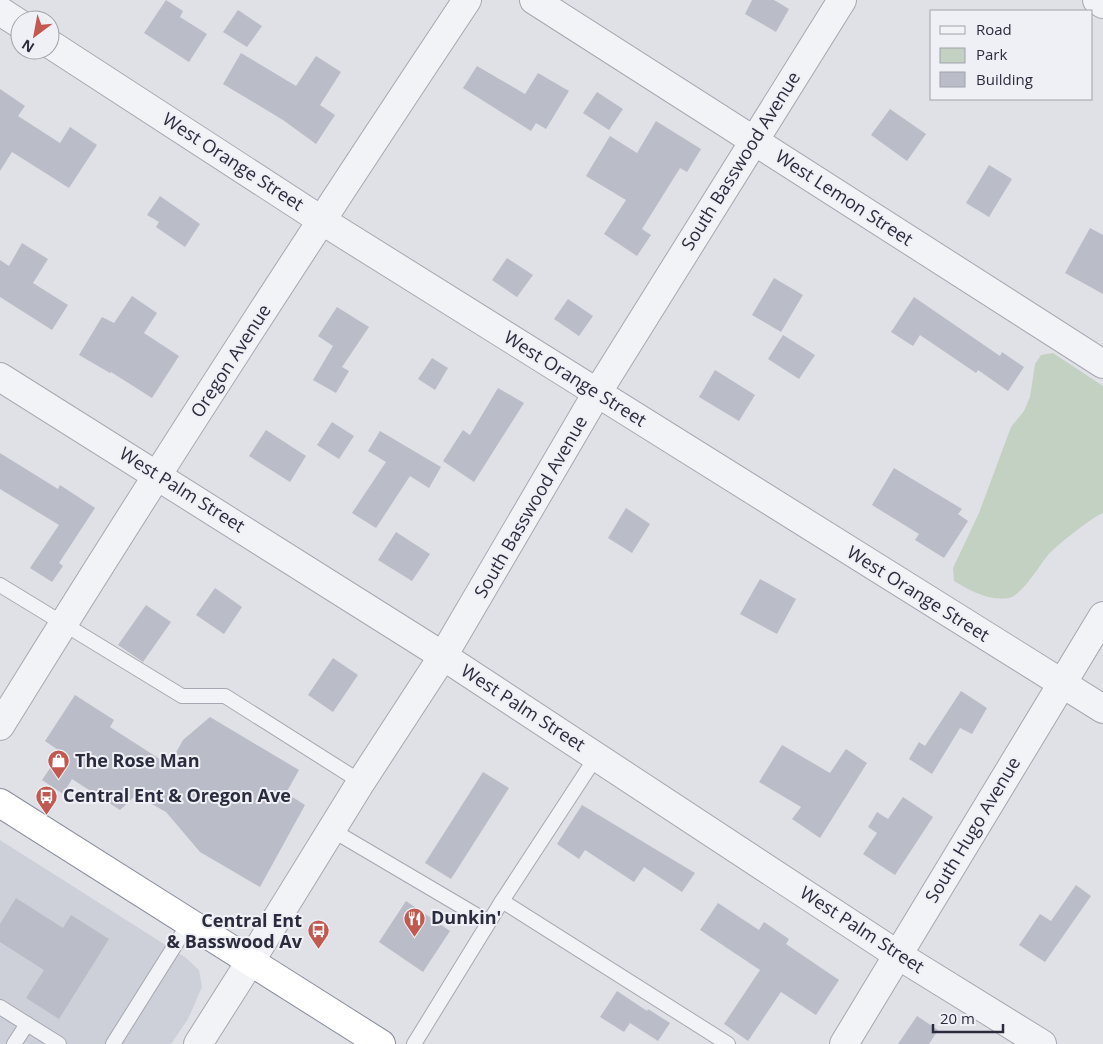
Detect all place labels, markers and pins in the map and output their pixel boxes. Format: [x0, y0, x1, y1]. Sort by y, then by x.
place label: The Rose Man [75, 748, 200, 772]
shop icon: The Rose Man [47, 749, 71, 780]
place label: Central Ent & Oregon Ave [63, 783, 291, 807]
bus stop icon: Central Ent & Oregon Ave [35, 784, 59, 815]
place label: Dunkin' [431, 905, 501, 929]
restaurant icon: Dunkin' [403, 906, 427, 937]
place label: Central Ent & Basswood Av [167, 908, 303, 953]
bus stop icon: Central Ent & Basswood Av [306, 919, 330, 950]

